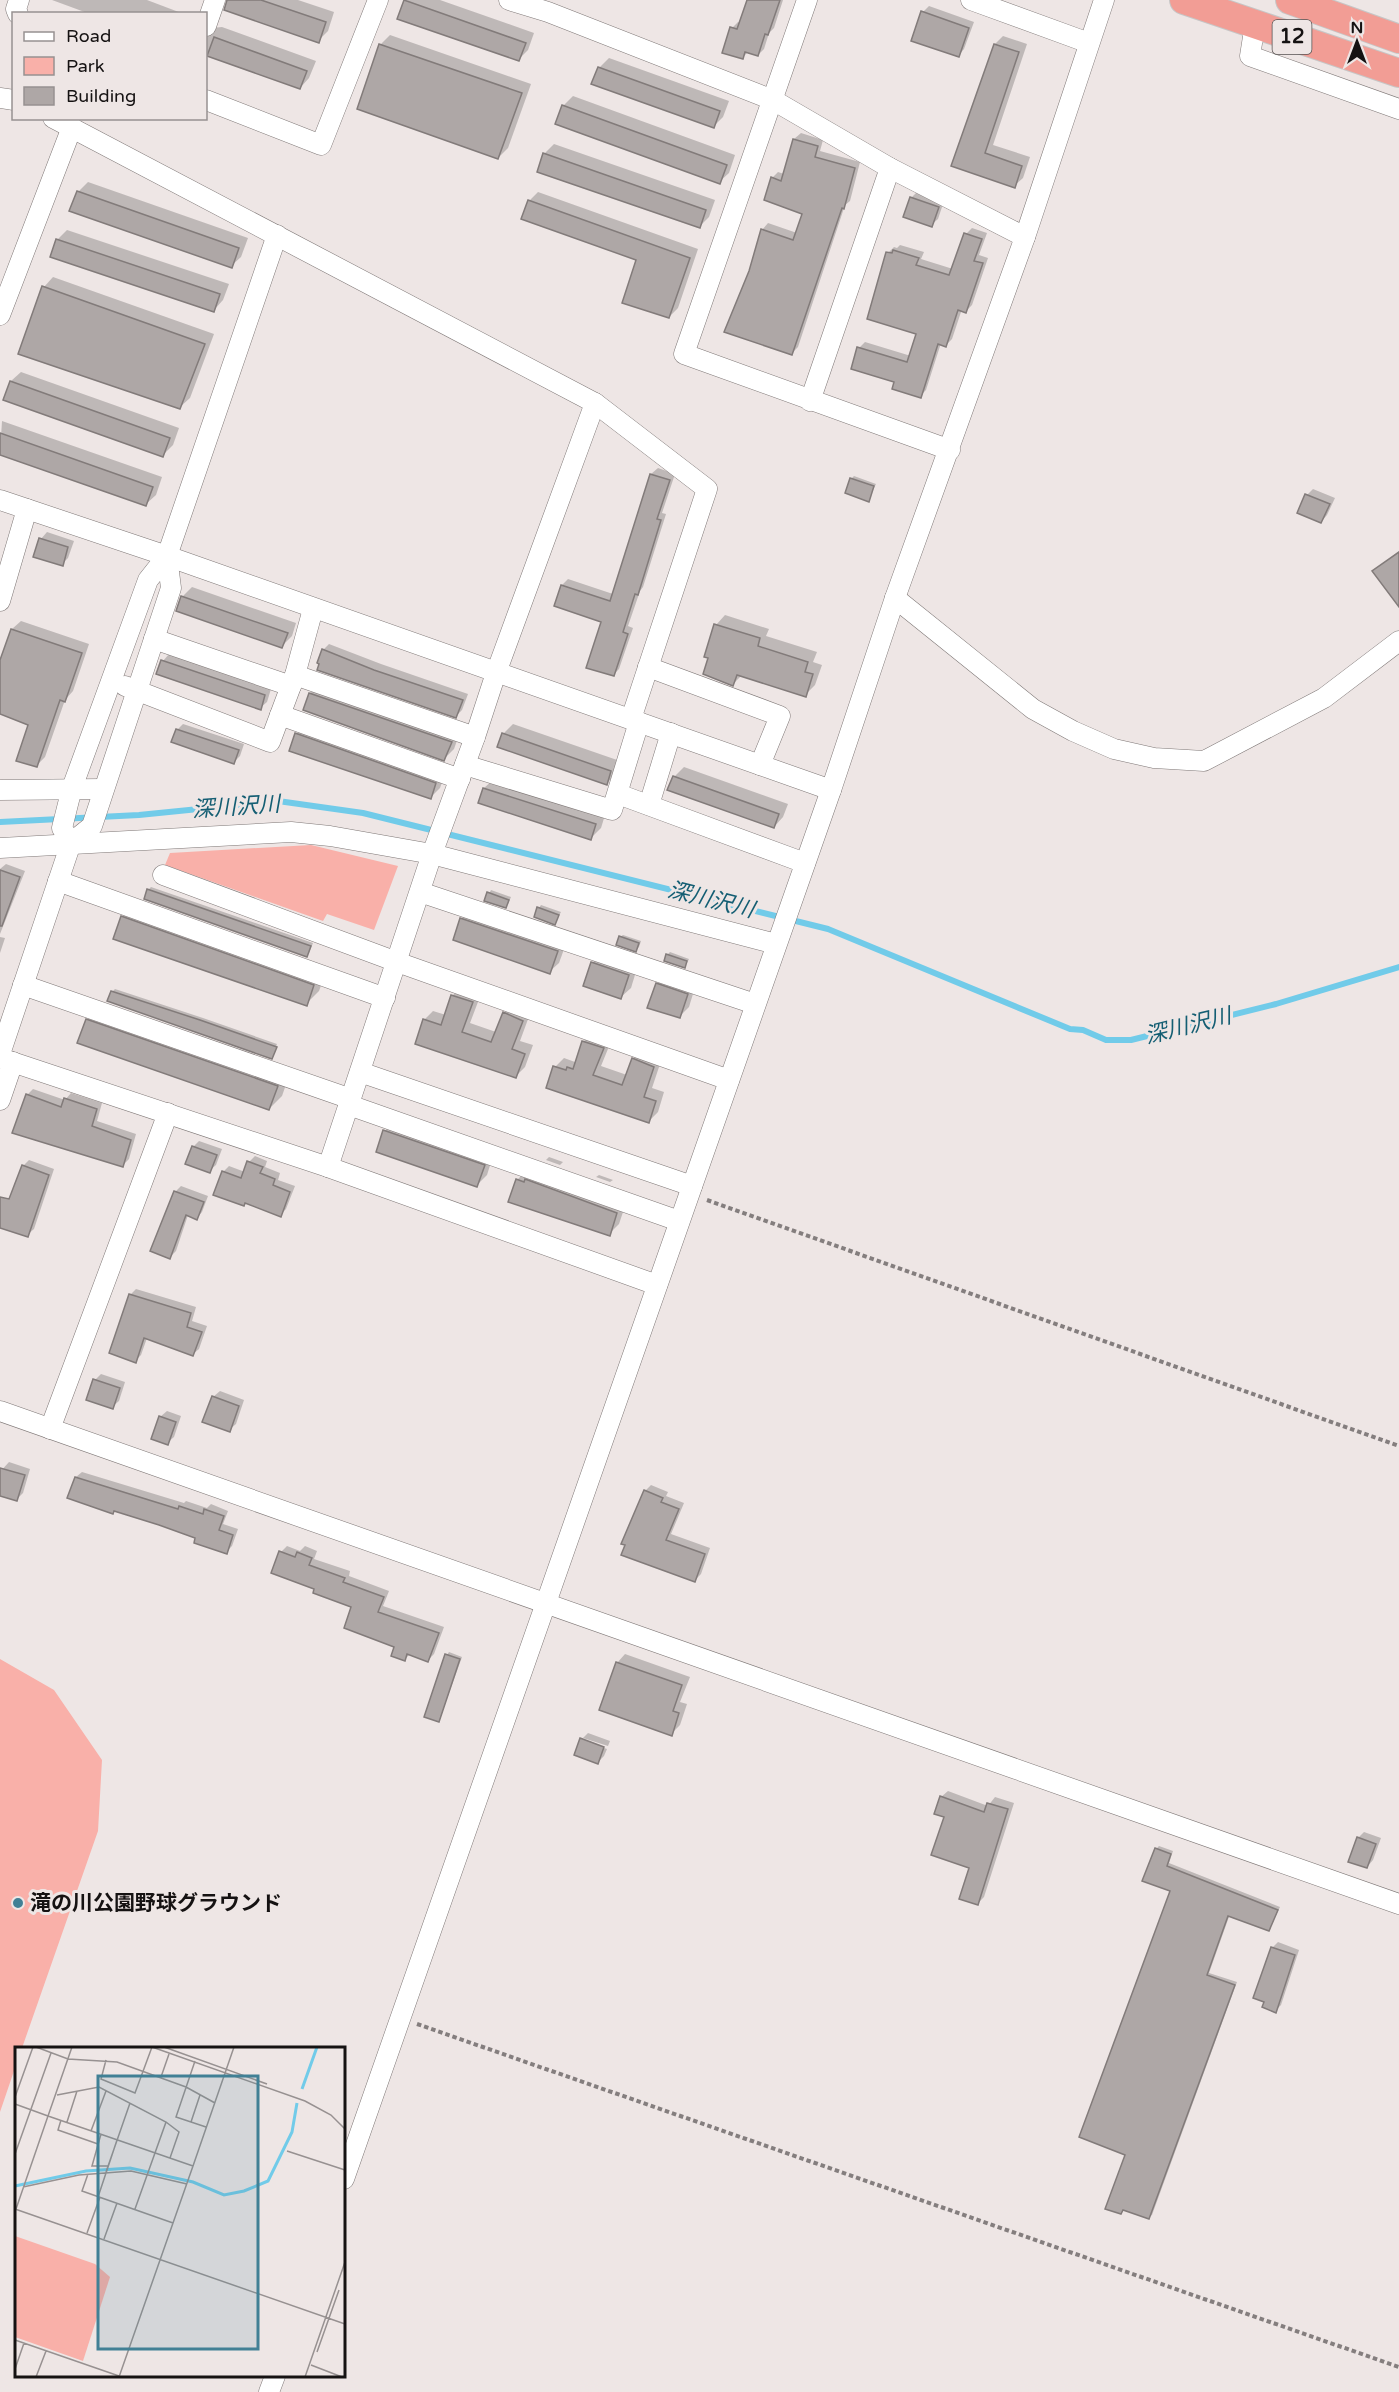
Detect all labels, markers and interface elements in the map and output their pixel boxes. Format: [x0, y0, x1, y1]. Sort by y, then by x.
legend [12, 12, 207, 120]
north arrow [1327, 12, 1387, 72]
text: N [1351, 18, 1363, 38]
road number: 12 [1272, 20, 1312, 54]
text: Road [66, 25, 111, 47]
text: Park [66, 55, 105, 77]
text: Building [66, 85, 136, 107]
water label: 深川沢川 [191, 791, 283, 823]
water label: 深川沢川 [665, 877, 759, 924]
water label: 深川沢川 [1142, 1002, 1236, 1049]
place label: 滝の川公園野球グラウンド [30, 1891, 282, 1916]
marker: 滝の川公園野球グラウンド [11, 1896, 25, 1910]
inset map [15, 2047, 345, 2377]

